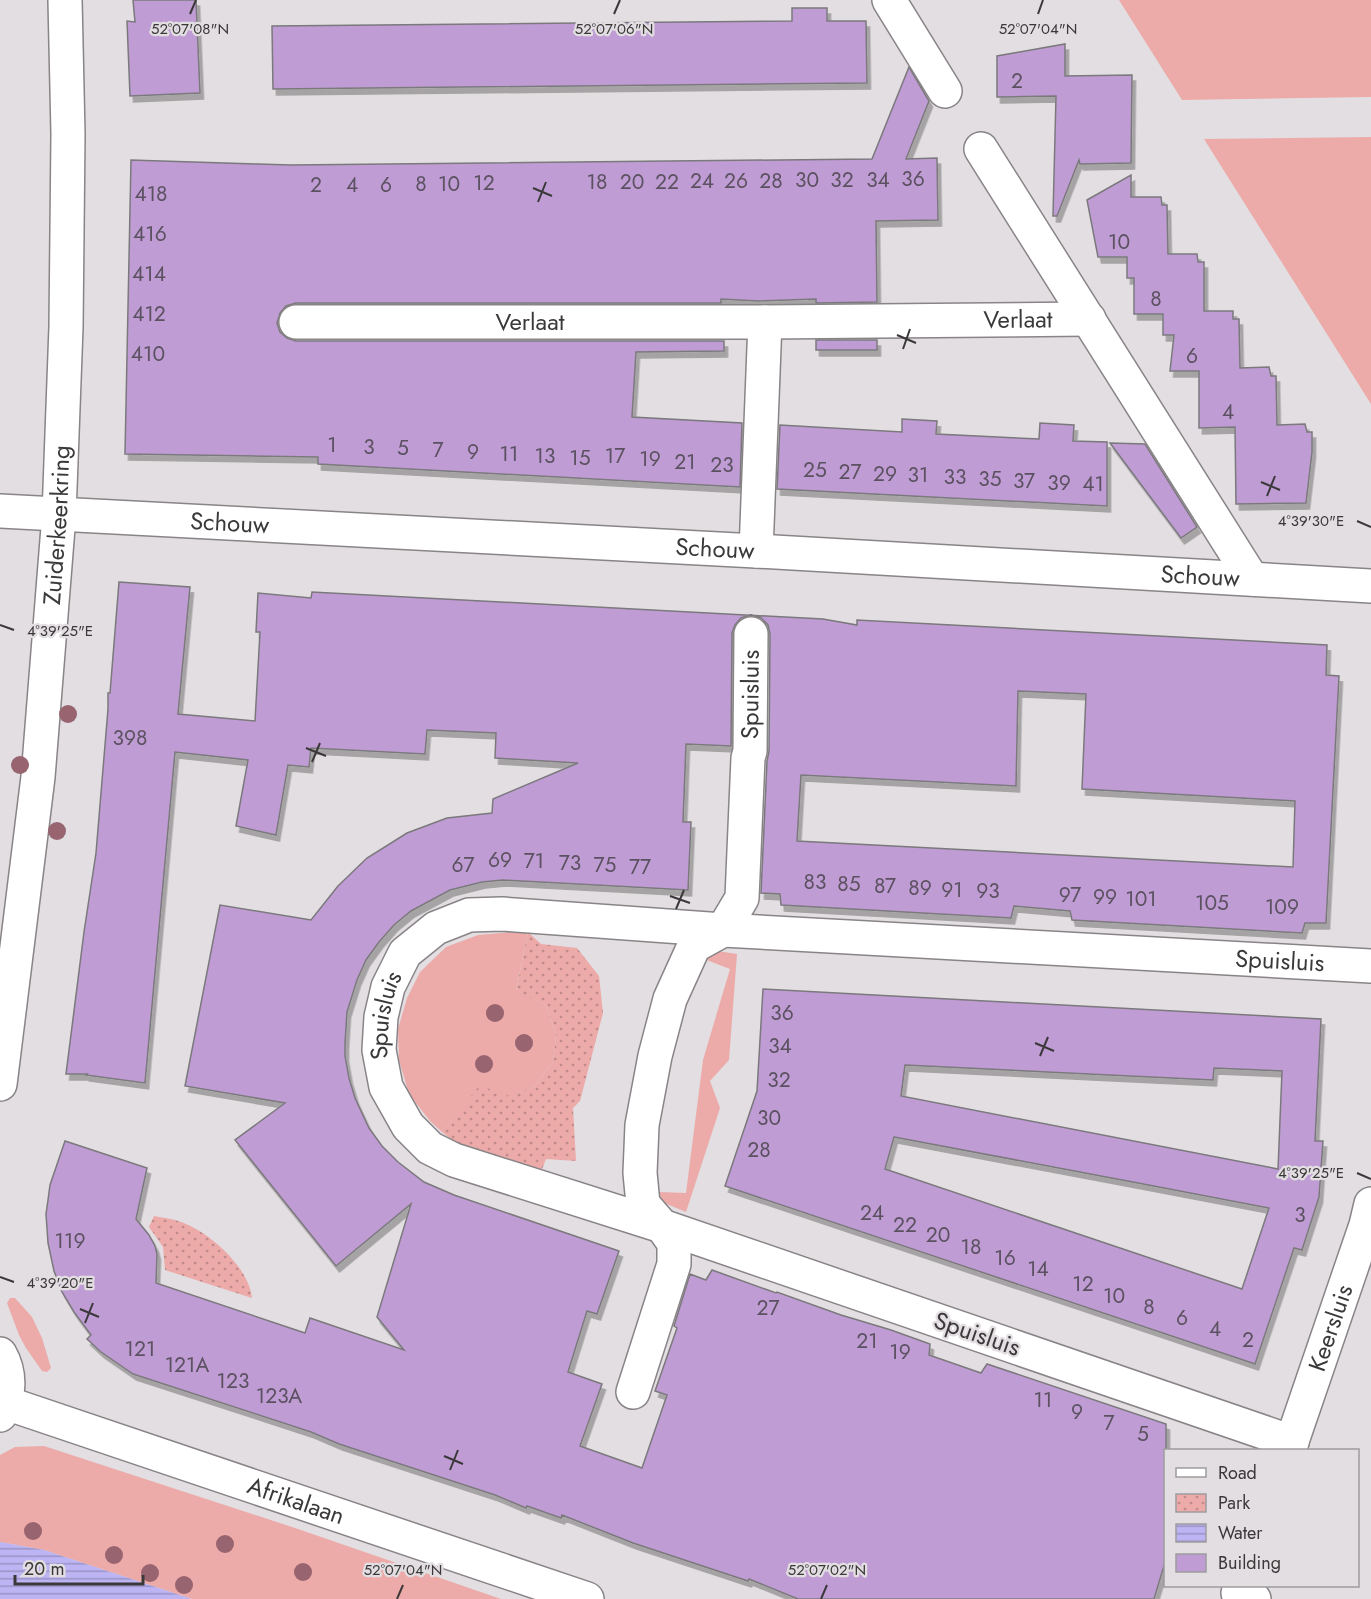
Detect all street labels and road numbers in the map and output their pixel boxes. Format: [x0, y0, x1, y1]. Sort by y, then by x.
street label: Verlaat [983, 301, 1053, 337]
street label: Verlaat [496, 304, 565, 339]
street label: Zuiderkeerkring [34, 445, 79, 606]
street label: Schouw [189, 503, 271, 542]
street label: Schouw [675, 529, 756, 568]
street label: Schouw [1160, 556, 1242, 596]
street label: Spuisluis [732, 650, 768, 739]
street label: Spuisluis [1234, 940, 1325, 980]
street label: Spuisluis [361, 964, 410, 1063]
street label: Keersluis [1299, 1280, 1361, 1376]
street label: Spuisluis [929, 1302, 1025, 1365]
street label: Afrikalaan [243, 1468, 349, 1533]

